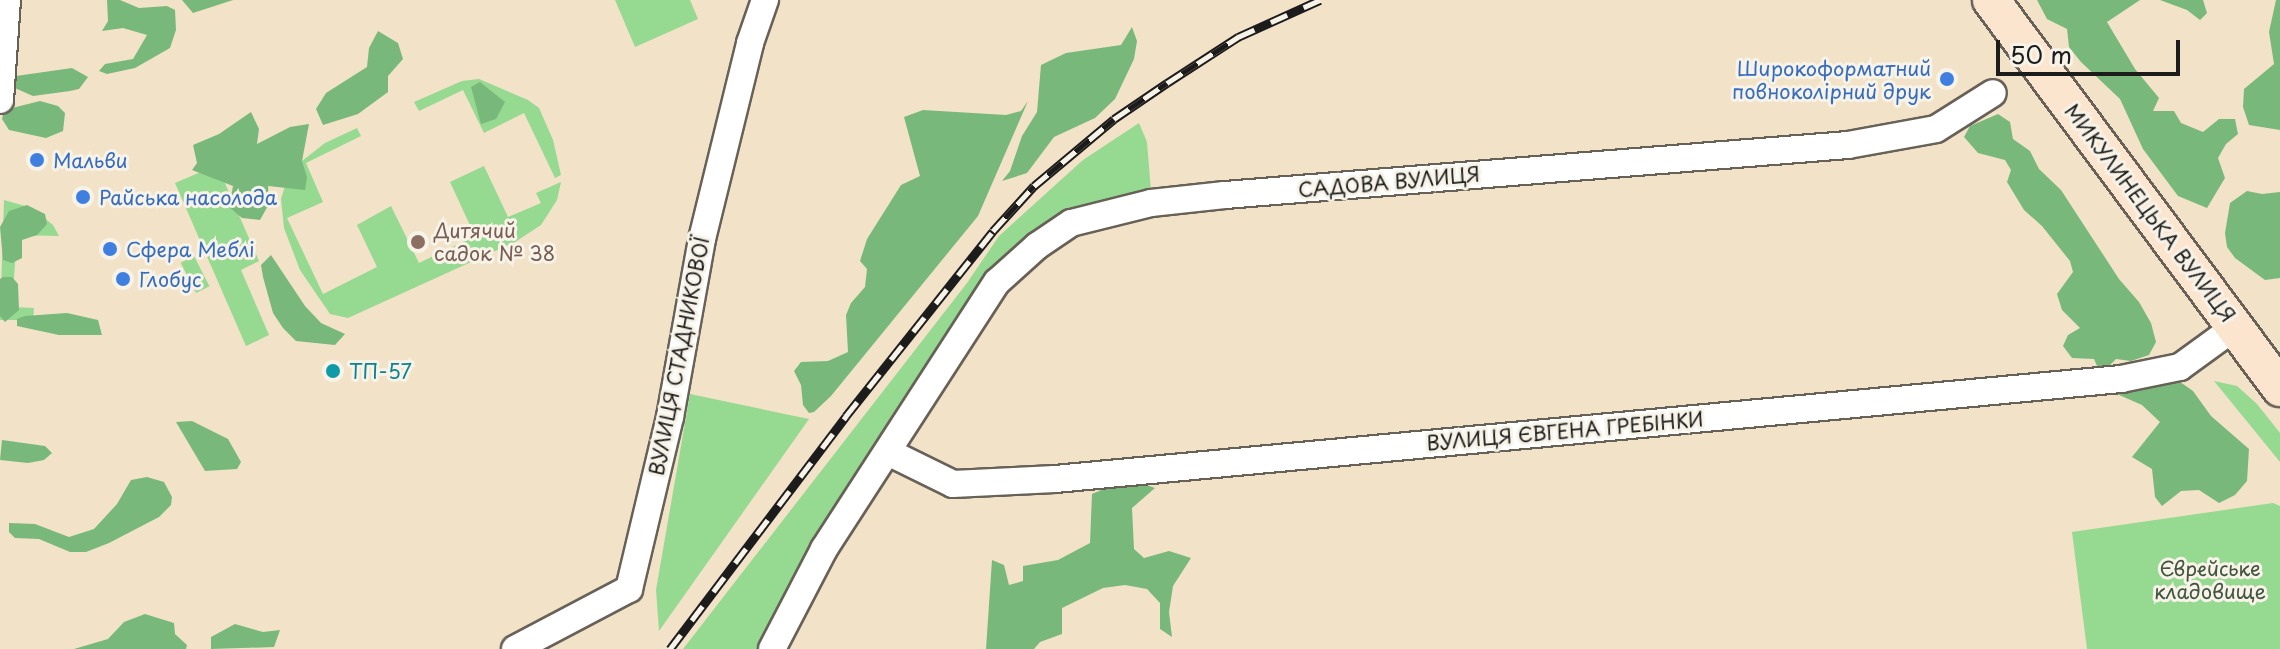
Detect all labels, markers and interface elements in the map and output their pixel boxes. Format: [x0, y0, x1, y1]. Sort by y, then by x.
scale bar [2000, 24, 2184, 74]
text: 50 m [2010, 36, 2072, 72]
place label: Широкоформатний повноколірний друк [1731, 56, 1931, 103]
marker: Широкоформатний повноколірний друк [1938, 70, 1956, 88]
street label: МИКУЛИНЕЦЬКА ВУЛИЦЯ [2060, 99, 2240, 327]
place label: Мальви [53, 148, 128, 172]
marker: Мальви [28, 151, 46, 169]
street label: САДОВА ВУЛИЦЯ [1297, 162, 1481, 202]
place label: Райська насолода [99, 185, 277, 209]
marker: Райська насолода [74, 188, 92, 206]
place label: Дитячий садок № 38 [434, 218, 555, 265]
marker: Дитячий садок № 38 [409, 233, 427, 251]
street label: ВУЛИЦЯ СТАДНИКОВОЇ [644, 234, 714, 478]
place label: Сфера Меблі [126, 237, 255, 261]
marker: Сфера Меблі [101, 240, 119, 258]
place label: Глобус [139, 267, 201, 291]
marker: Глобус [114, 270, 132, 288]
place label: ТП-57 [349, 359, 412, 383]
marker: ТП-57 [324, 362, 342, 380]
street label: ВУЛИЦЯ ЄВГЕНА ГРЕБІНКИ [1425, 407, 1705, 455]
park label: Єврейське кладовище [2154, 557, 2266, 604]

